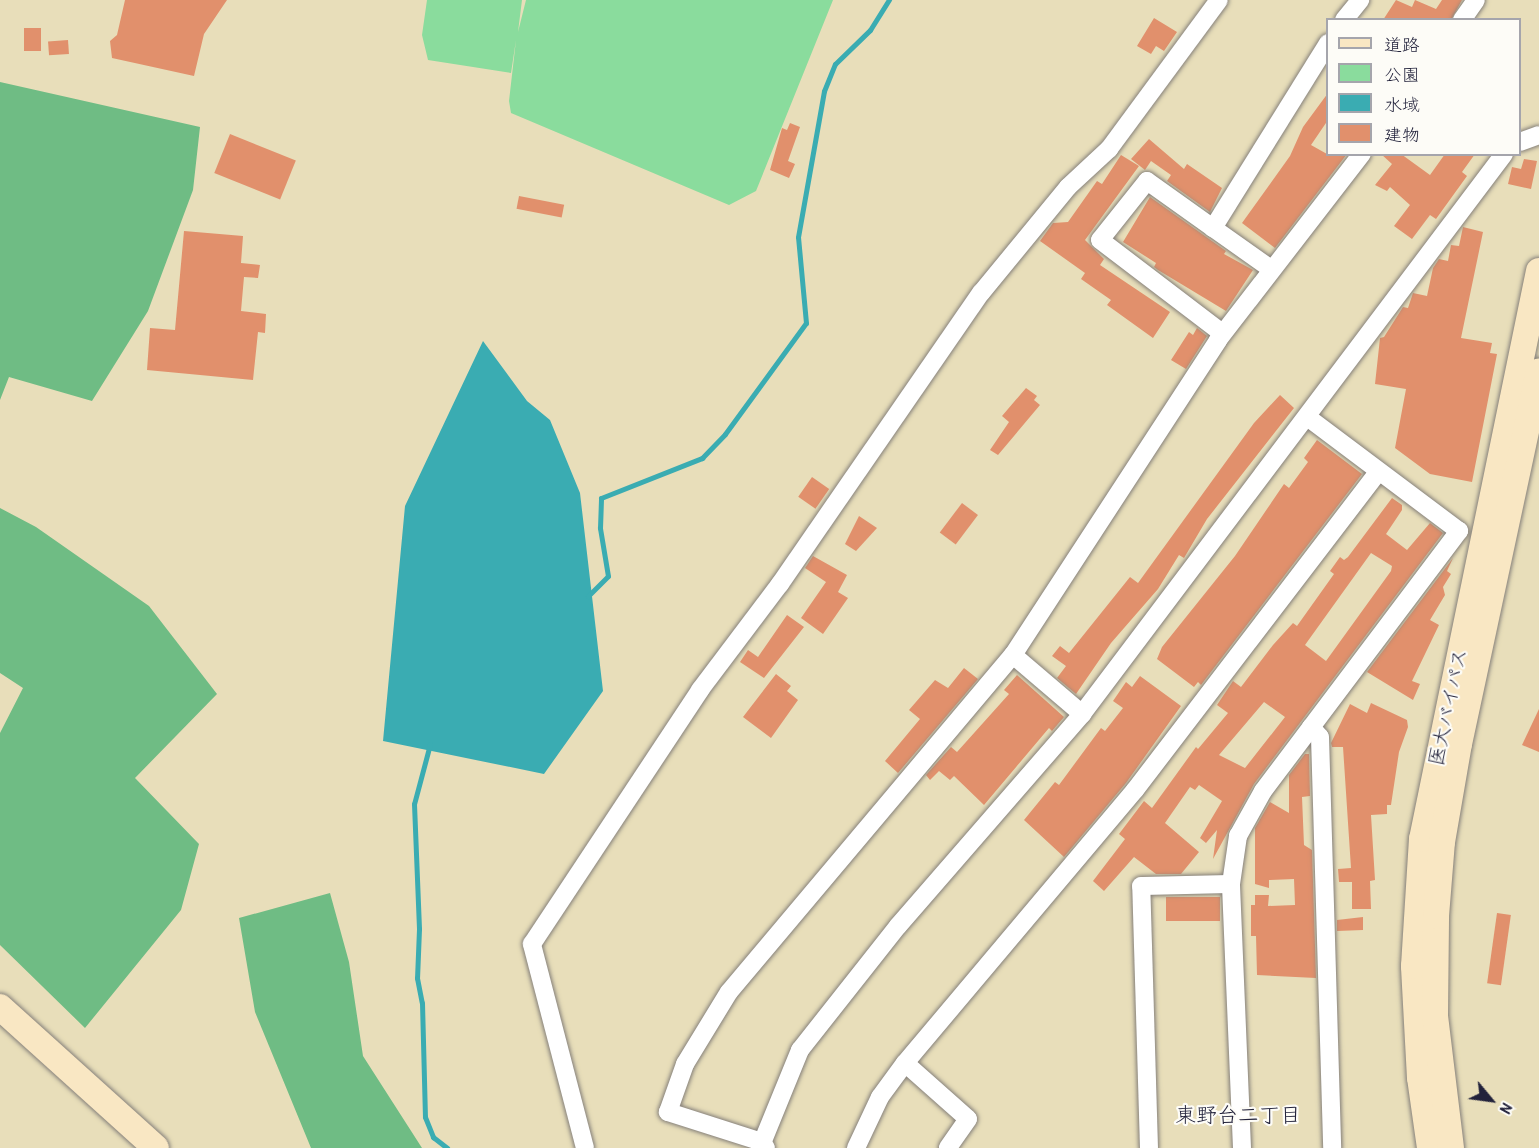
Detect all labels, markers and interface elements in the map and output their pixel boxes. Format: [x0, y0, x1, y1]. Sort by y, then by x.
legend [1326, 18, 1521, 156]
text: 道路 [1384, 32, 1420, 57]
text: 公園 [1384, 62, 1420, 87]
text: 水域 [1384, 92, 1420, 117]
text: 建物 [1384, 122, 1420, 147]
street label: 医大バイパス [1423, 646, 1471, 768]
north arrow [1461, 1070, 1521, 1130]
text: N [1495, 1100, 1518, 1118]
district label: 東野台二丁目 [1175, 1102, 1301, 1128]

